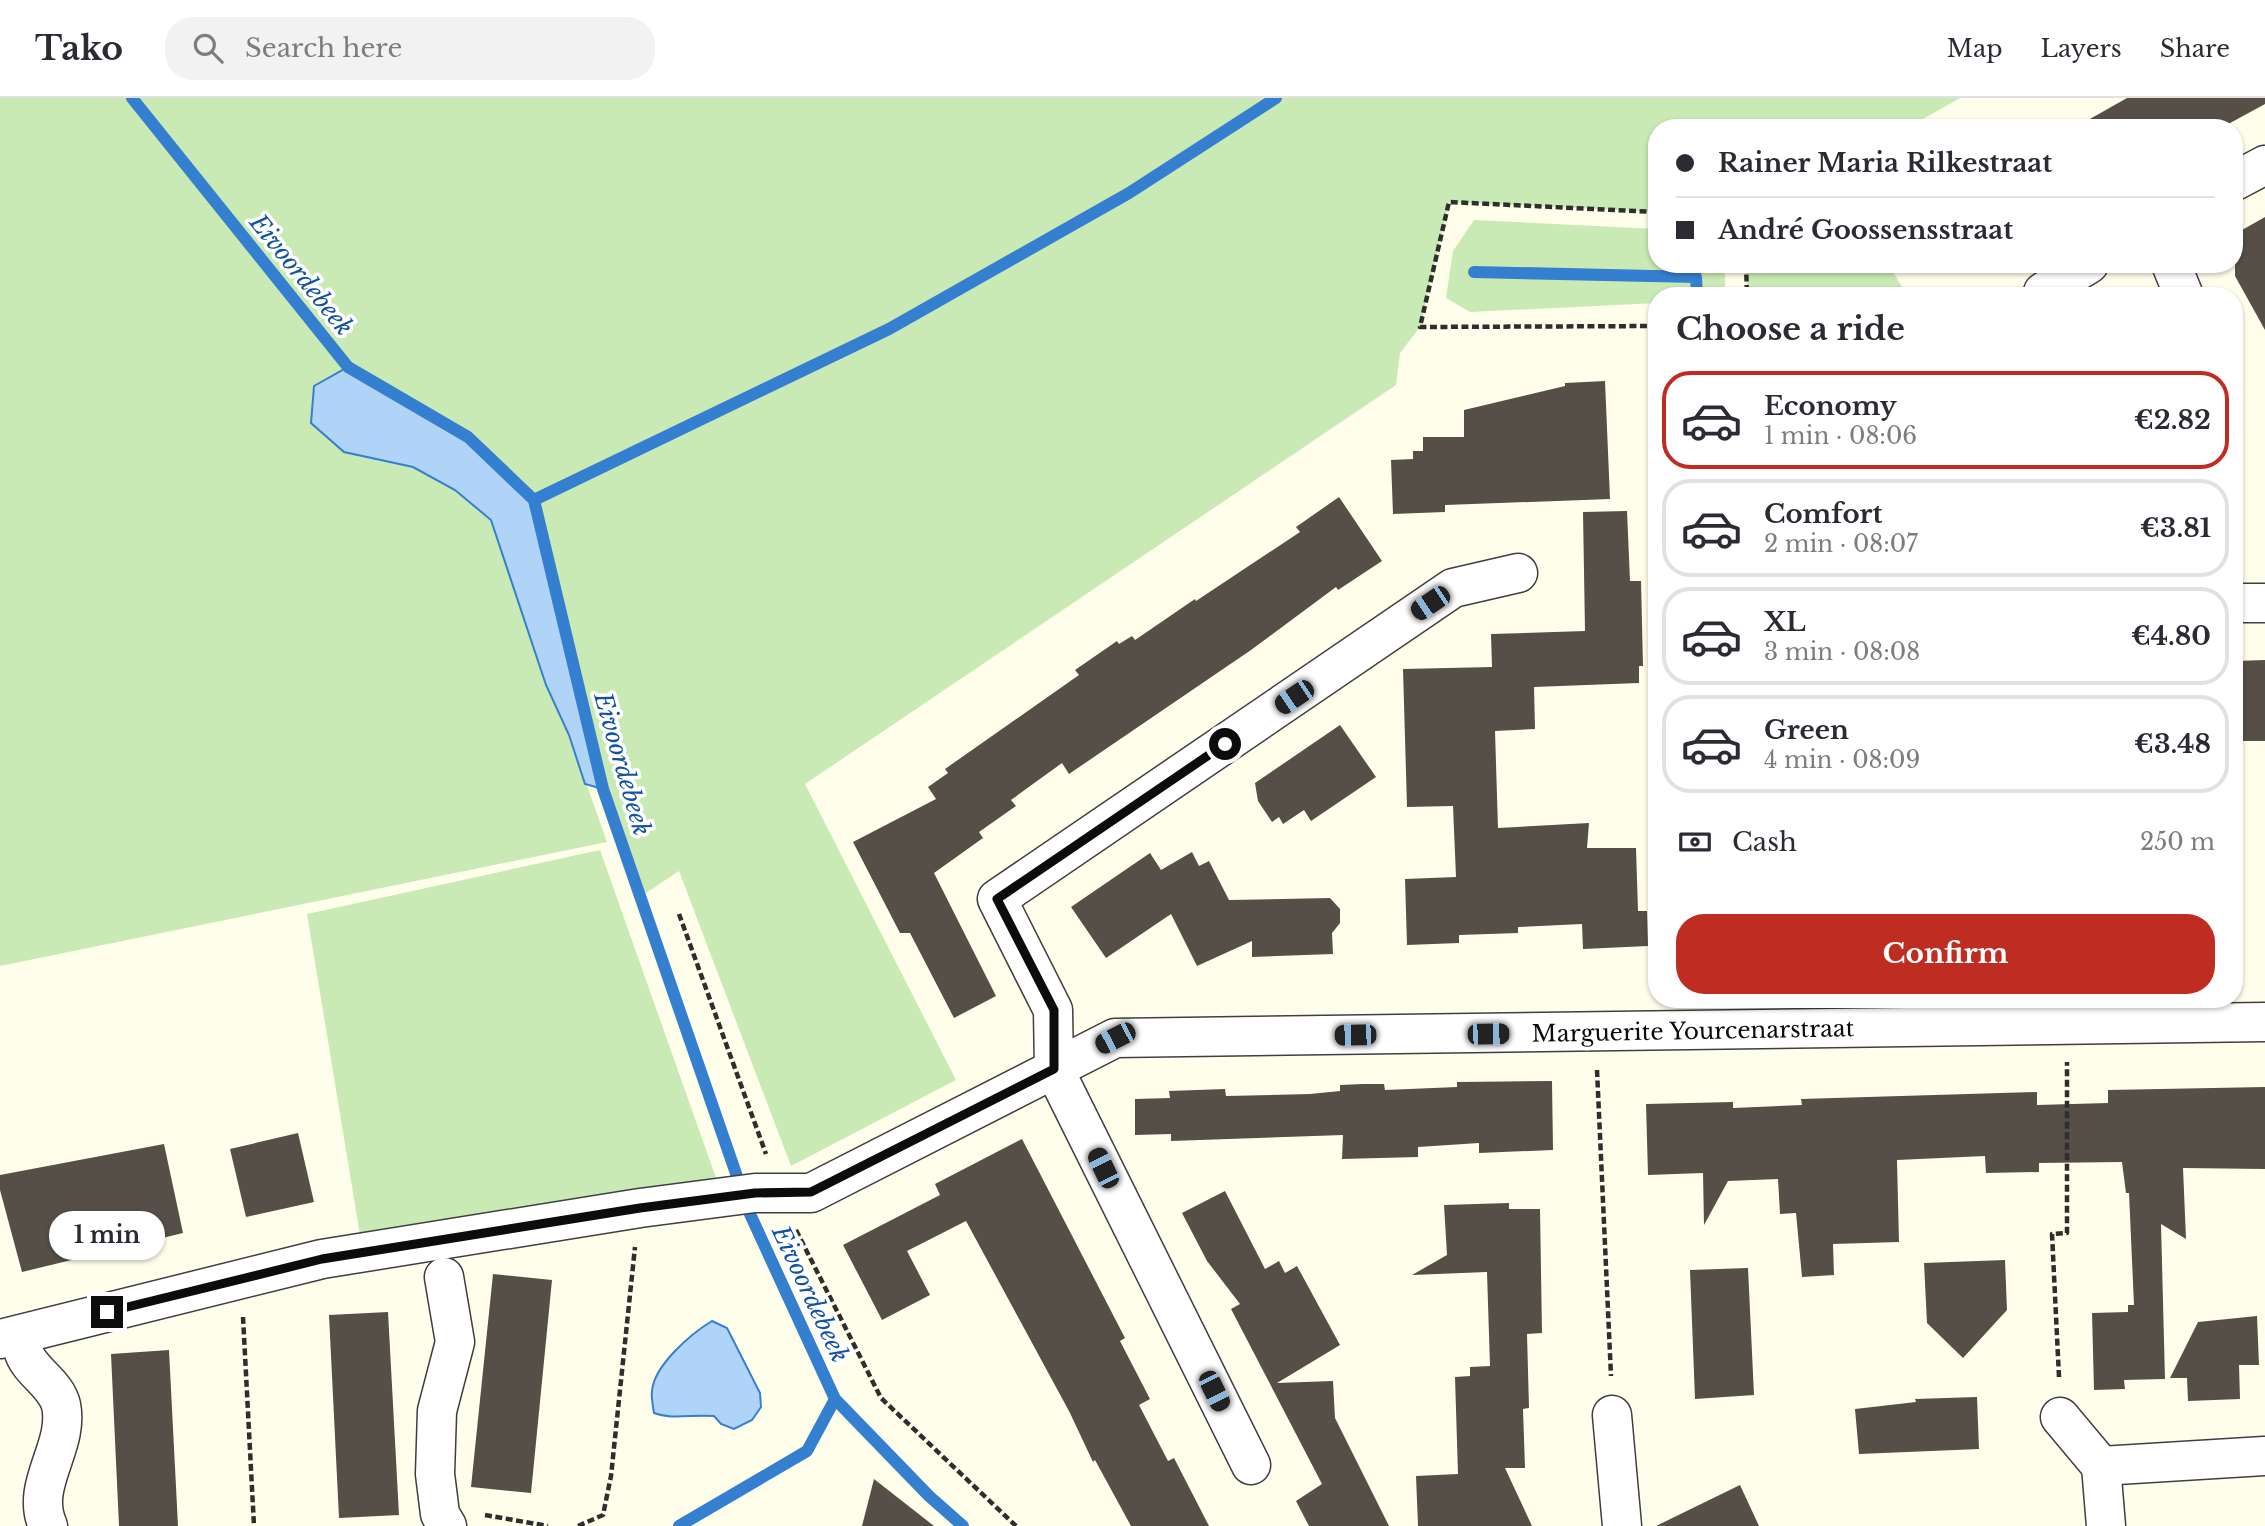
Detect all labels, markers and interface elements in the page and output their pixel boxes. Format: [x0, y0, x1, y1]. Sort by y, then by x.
search box [165, 17, 655, 80]
text: Tako [35, 28, 123, 69]
icon: search [189, 29, 227, 67]
text: Search here [245, 32, 402, 64]
text: Map [1947, 34, 2003, 63]
text: Layers [2041, 34, 2122, 63]
text: Share [2160, 34, 2230, 63]
text: Rainer Maria Rilkestraat [1718, 147, 2052, 179]
water label: Eivoordebeek [243, 208, 359, 341]
text: André Goossensstraat [1718, 214, 2013, 246]
text: Choose a ride [1676, 309, 1905, 349]
icon: car [1680, 389, 1743, 452]
text: Economy [1764, 390, 1897, 422]
text: €2.82 [2134, 404, 2211, 436]
text: 1 min · 08:06 [1764, 422, 1917, 450]
icon: car [1680, 497, 1743, 560]
text: Comfort [1764, 498, 1882, 530]
text: €3.81 [2140, 512, 2211, 544]
text: 2 min · 08:07 [1764, 530, 1918, 558]
car [1407, 583, 1454, 623]
icon: car [1680, 605, 1743, 668]
text: XL [1764, 606, 1806, 638]
text: €4.80 [2131, 620, 2211, 652]
text: 3 min · 08:08 [1764, 638, 1920, 666]
car [1271, 677, 1318, 717]
water label: Eivoordebeek [588, 688, 657, 839]
icon: car [1680, 713, 1743, 776]
text: Green [1764, 714, 1849, 746]
route start [1209, 728, 1241, 760]
text: €3.48 [2134, 728, 2211, 760]
text: 4 min · 08:09 [1764, 746, 1920, 774]
icon: cash [1676, 823, 1714, 861]
text: Cash [1732, 826, 1797, 858]
text: 250 m [2140, 828, 2215, 856]
button: Confirm [1676, 914, 2215, 994]
street label: Marguerite Yourcenarstraat [1531, 1014, 1855, 1048]
car [1092, 1019, 1139, 1057]
car [1467, 1023, 1510, 1045]
car [1334, 1024, 1377, 1046]
car [1085, 1145, 1122, 1191]
callout: 1 min [49, 1210, 165, 1260]
water label: Eivoordebeek [766, 1220, 855, 1367]
text: 1 min [74, 1221, 140, 1249]
route end [91, 1296, 123, 1328]
car [1196, 1368, 1233, 1414]

